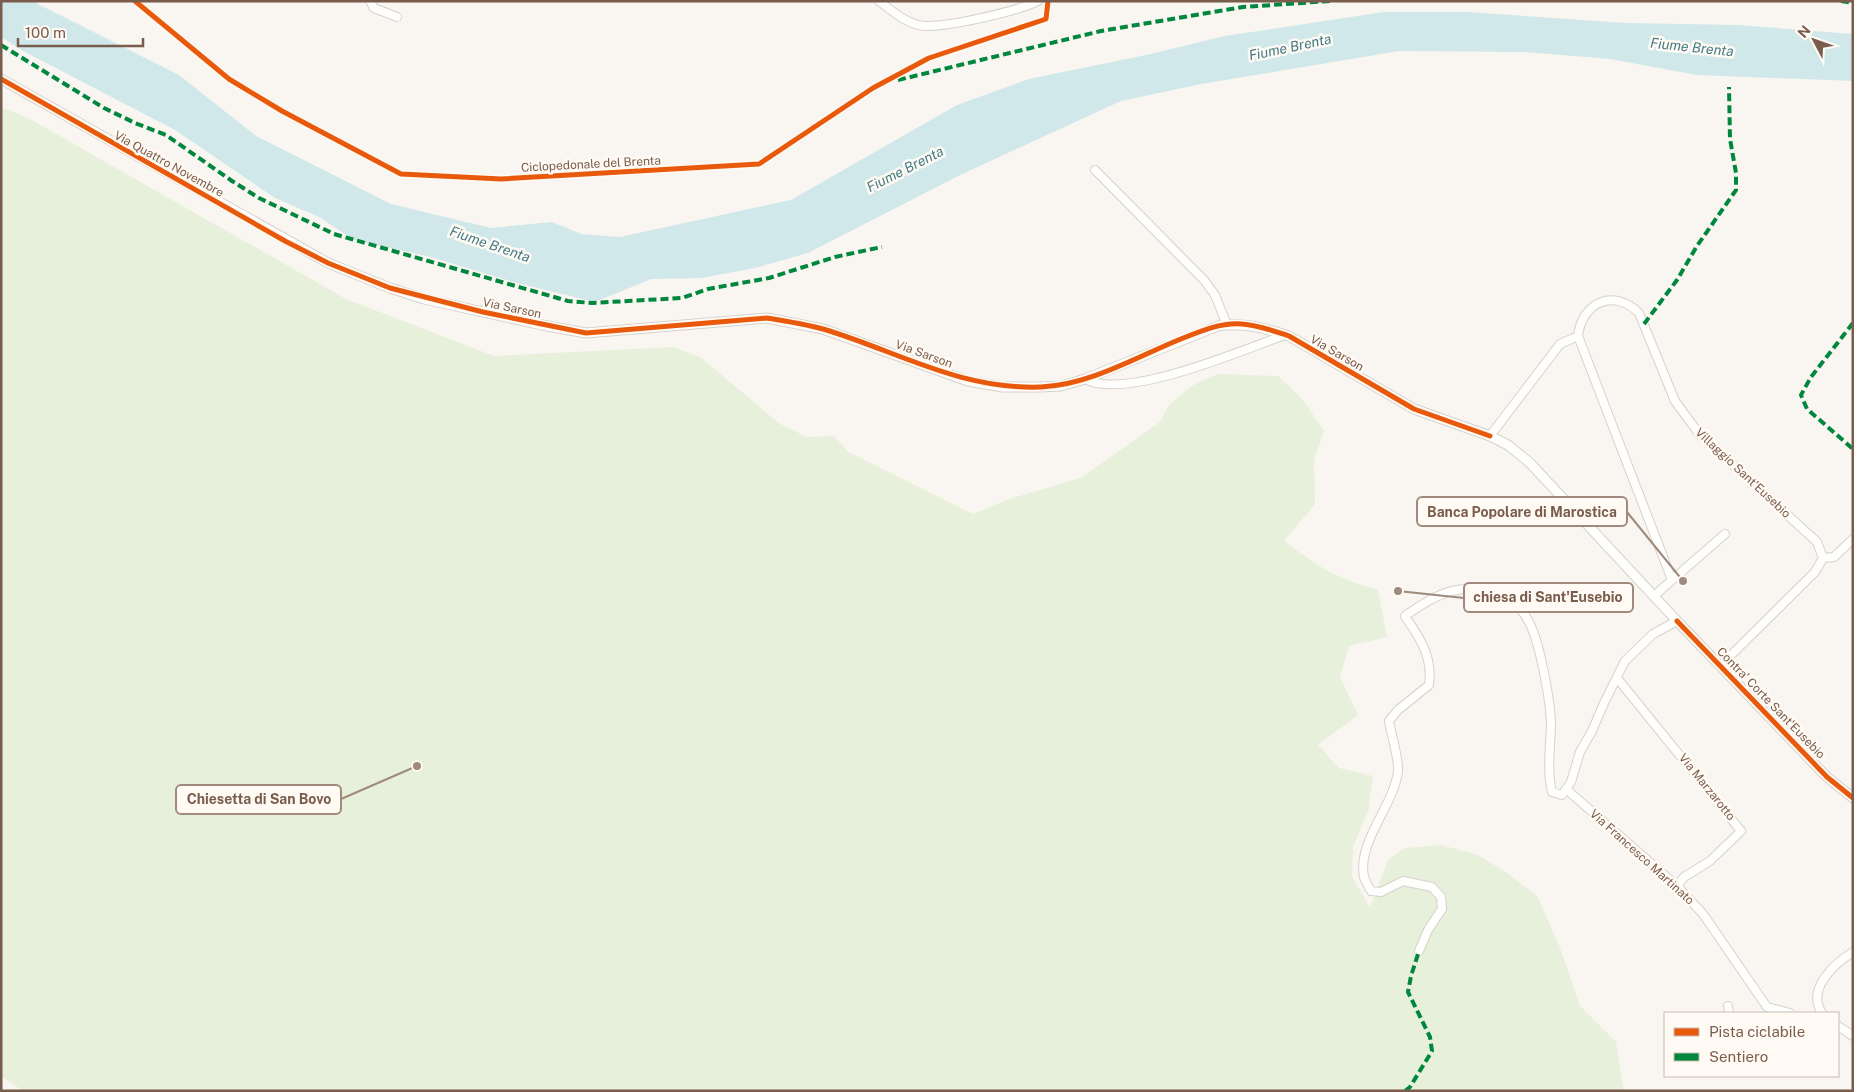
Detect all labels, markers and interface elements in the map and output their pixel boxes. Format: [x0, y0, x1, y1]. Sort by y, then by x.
scale bar [18, 15, 142, 47]
north arrow [1789, 15, 1839, 65]
text: N [1795, 22, 1814, 41]
text: 100 m [25, 24, 66, 41]
water label: Fiume Brenta [1247, 30, 1333, 64]
water label: Fiume Brenta [1649, 35, 1735, 59]
street label: Via Quattro Novembre [112, 128, 226, 200]
water label: Fiume Brenta [864, 143, 946, 195]
street label: Ciclopedonale del Brenta [521, 153, 661, 175]
water label: Fiume Brenta [448, 223, 532, 265]
street label: Via Sarson [481, 295, 543, 321]
street label: Via Sarson [1308, 332, 1366, 374]
street label: Via Sarson [894, 337, 954, 371]
street label: Villaggio Sant'Eusebio [1693, 425, 1794, 521]
callout: Banca Popolare di Marostica [1417, 497, 1627, 526]
text: Banca Popolare di Marostica [1427, 504, 1617, 520]
callout: chiesa di Sant'Eusebio [1464, 583, 1633, 612]
text: chiesa di Sant'Eusebio [1473, 589, 1623, 605]
street label: Contra' Corte Sant'Eusebio [1714, 644, 1828, 762]
street label: Via Marzarotto [1676, 751, 1738, 823]
callout: Chiesetta di San Bovo [176, 785, 341, 814]
text: Chiesetta di San Bovo [187, 791, 331, 807]
street label: Via Francesco Martinato [1587, 807, 1697, 908]
legend [1664, 1012, 1839, 1077]
text: Pista ciclabile [1709, 1023, 1805, 1040]
text: Sentiero [1709, 1048, 1768, 1065]

